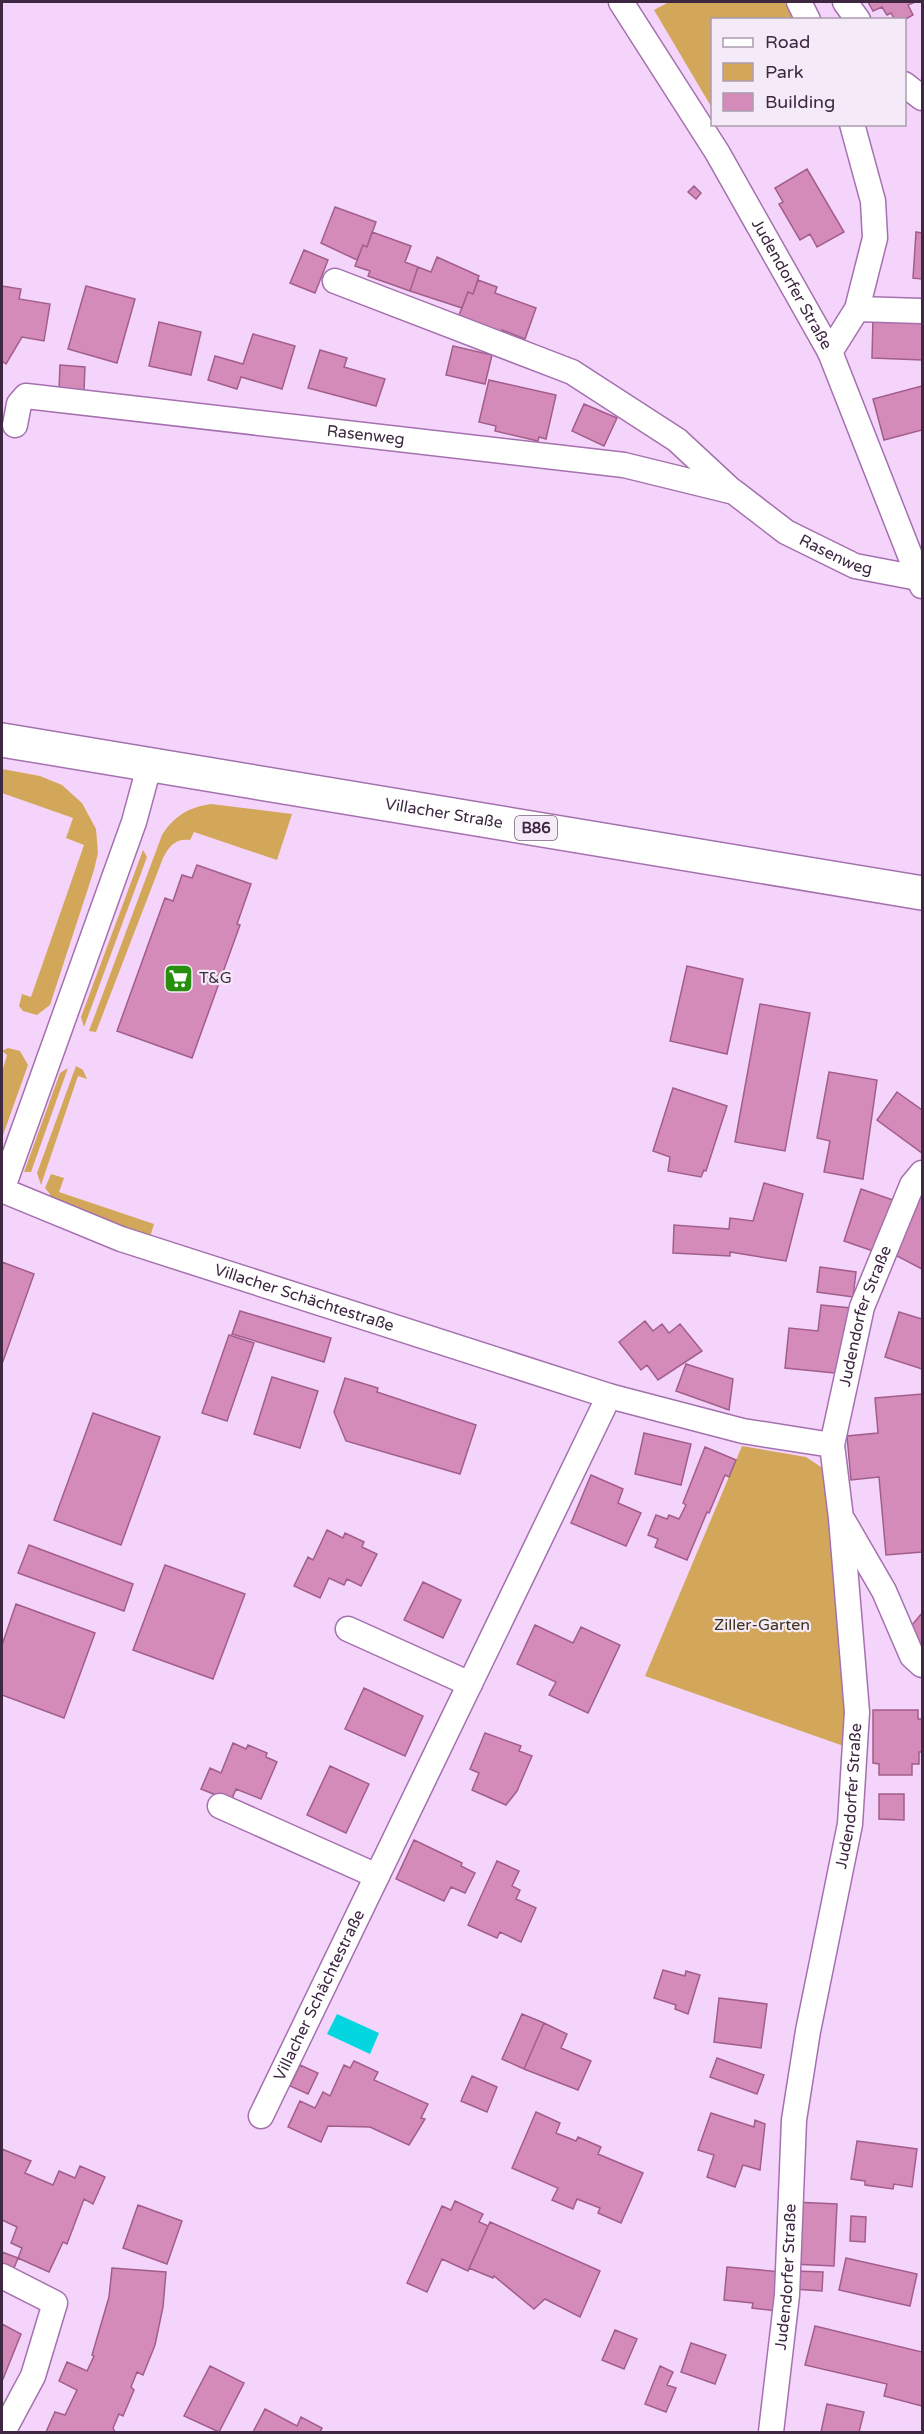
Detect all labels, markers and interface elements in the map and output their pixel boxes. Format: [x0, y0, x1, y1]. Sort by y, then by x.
legend [711, 18, 906, 126]
text: Road [765, 31, 810, 53]
text: Park [765, 61, 804, 83]
text: Building [765, 91, 835, 113]
street label: Judendorfer Straße [747, 215, 837, 353]
street label: Rasenweg [326, 421, 406, 450]
street label: Rasenweg [796, 530, 874, 579]
street label: Villacher Straße [384, 794, 504, 833]
road number: B86 [515, 816, 557, 840]
supermarket icon: T&G [162, 962, 194, 994]
place label: T&G [199, 968, 232, 988]
street label: Judendorfer Straße [835, 1243, 896, 1389]
street label: Villacher Schächtestraße [212, 1260, 396, 1336]
park label: Ziller-Garten [714, 1615, 810, 1635]
street label: Judendorfer Straße [831, 1723, 866, 1871]
street label: Villacher Schächtestraße [269, 1907, 369, 2084]
street label: Judendorfer Straße [771, 2203, 801, 2351]

